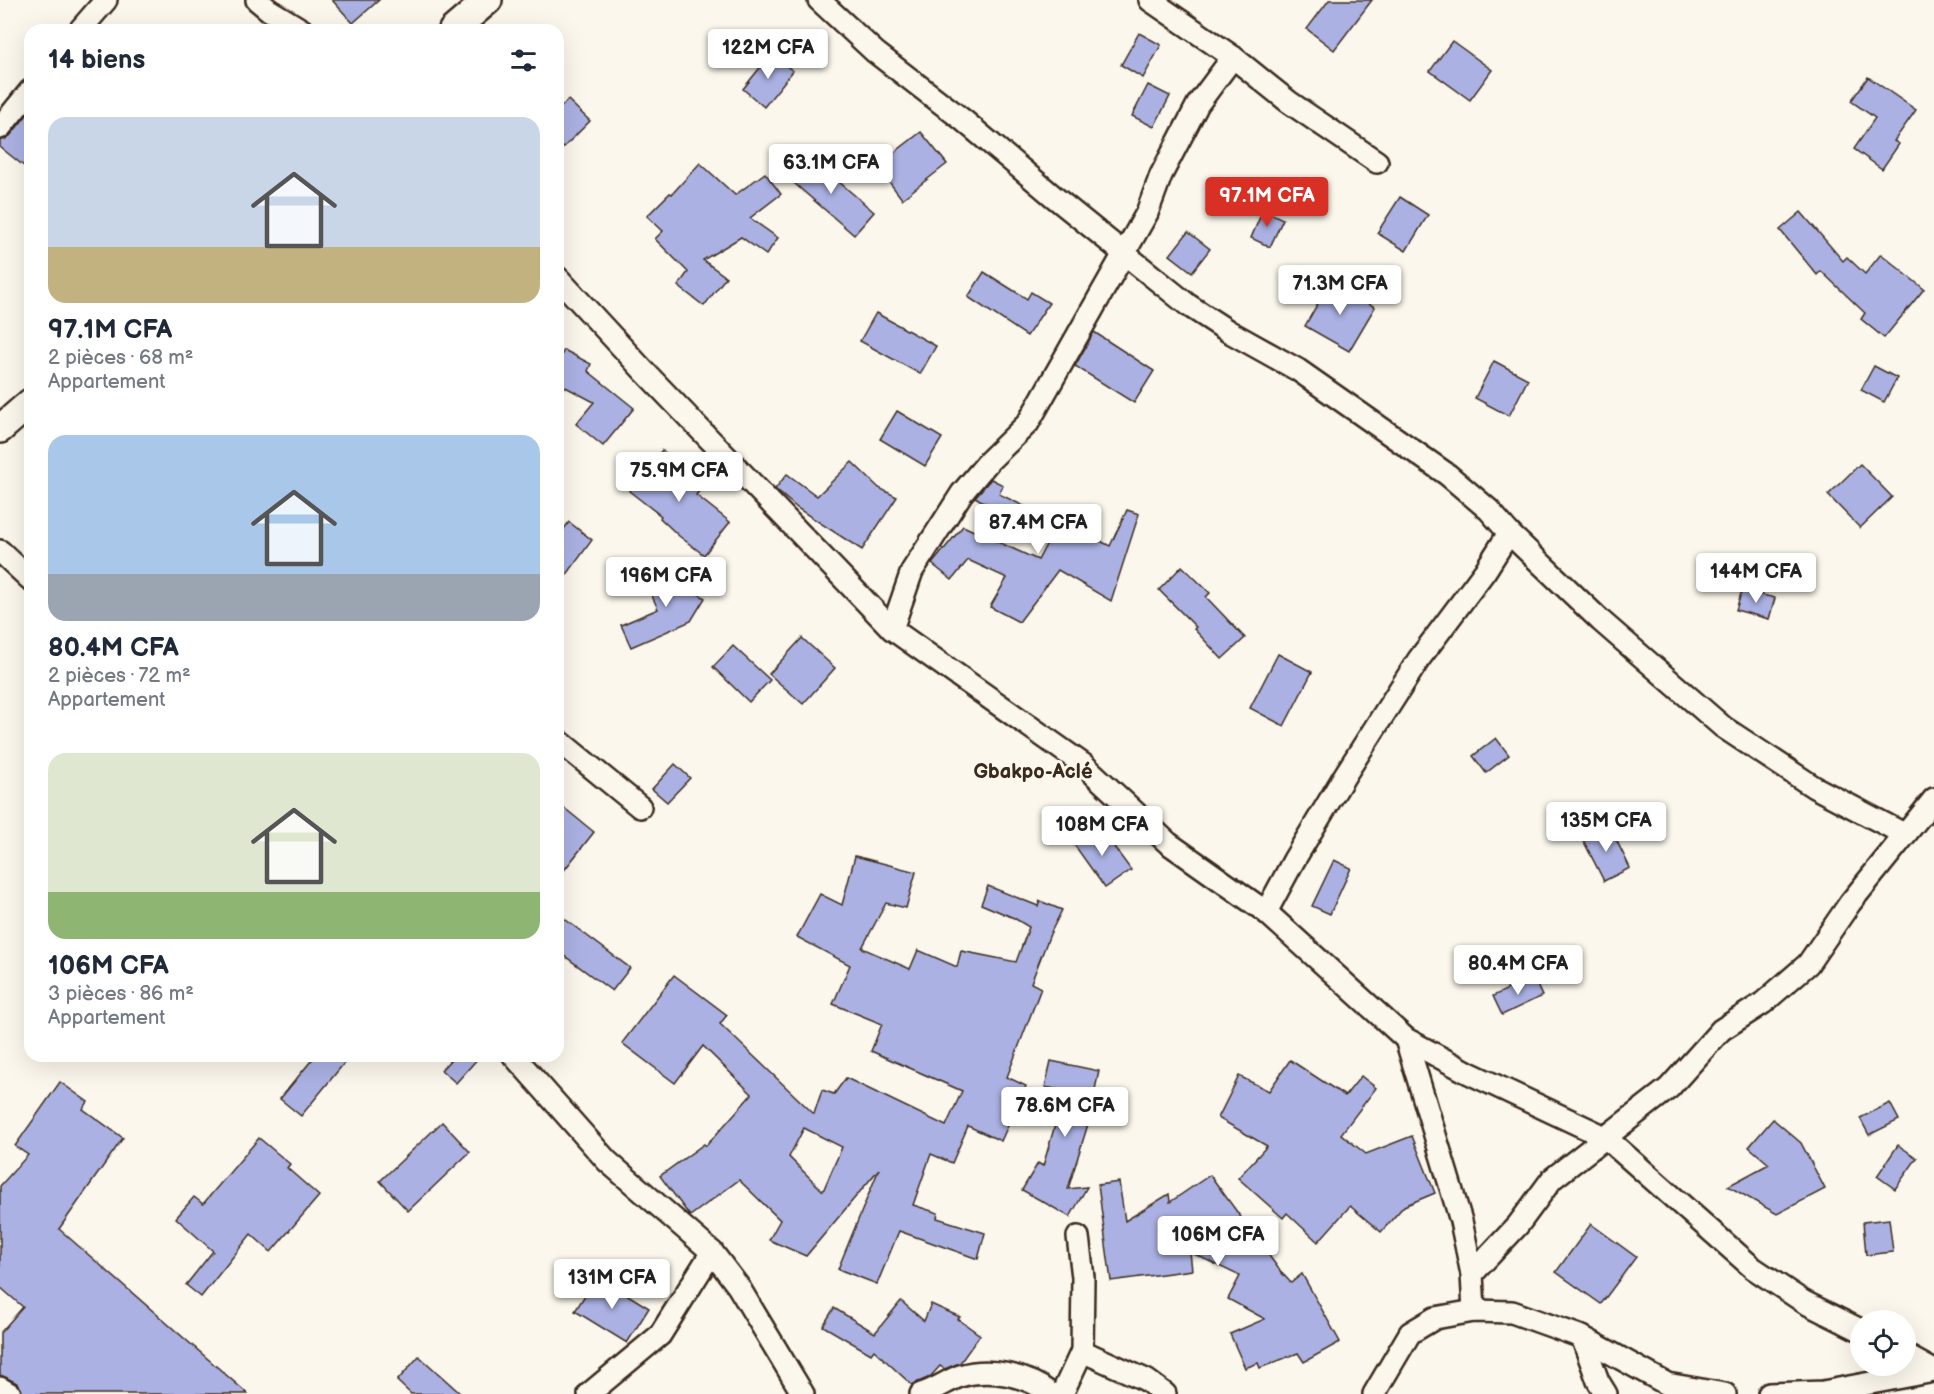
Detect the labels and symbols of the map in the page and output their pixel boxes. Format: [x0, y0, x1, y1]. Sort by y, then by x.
pin: 122M CFA [706, 29, 830, 80]
pin: 63.1M CFA [762, 144, 900, 195]
pin: 97.1M CFA [1198, 177, 1336, 228]
pin: 71.3M CFA [1271, 265, 1409, 316]
pin: 75.9M CFA [610, 452, 748, 503]
pin: 87.4M CFA [969, 504, 1107, 555]
pin: 144M CFA [1694, 553, 1818, 604]
pin: 196M CFA [604, 557, 728, 608]
district label: Gbakpo-Aclé [973, 760, 1093, 784]
pin: 135M CFA [1544, 802, 1668, 853]
pin: 108M CFA [1040, 806, 1164, 857]
pin: 80.4M CFA [1449, 945, 1587, 996]
pin: 78.6M CFA [996, 1087, 1134, 1138]
pin: 106M CFA [1156, 1216, 1280, 1267]
pin: 131M CFA [550, 1259, 674, 1310]

